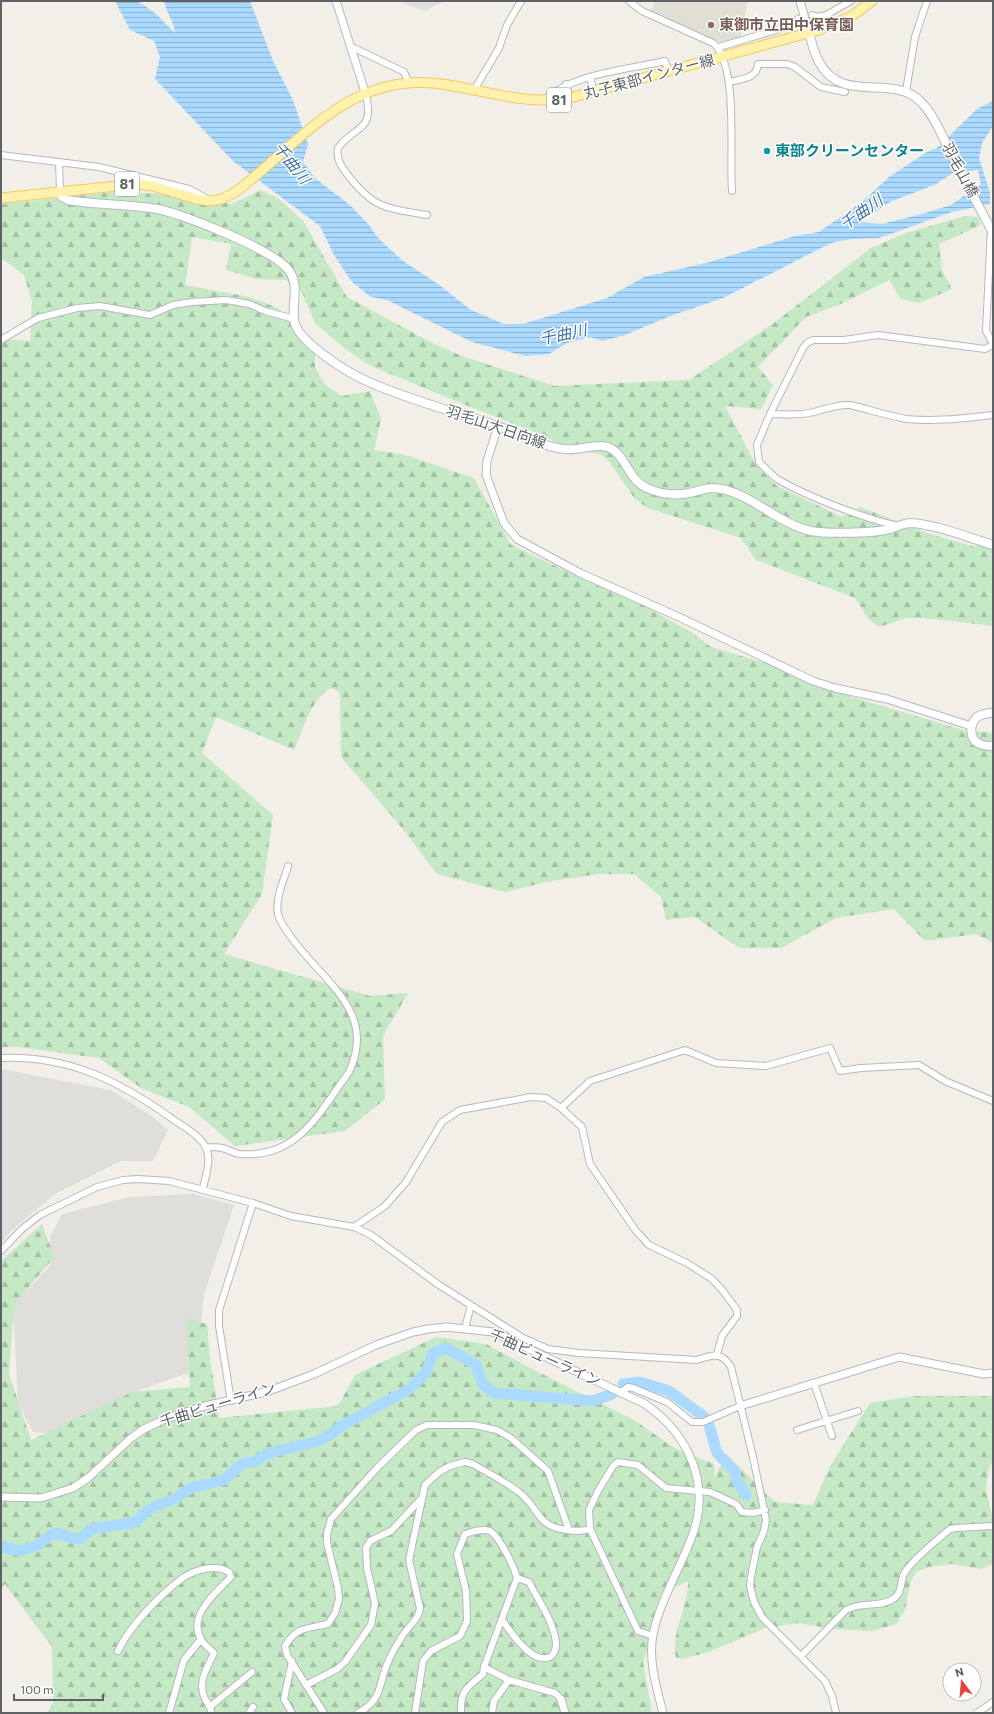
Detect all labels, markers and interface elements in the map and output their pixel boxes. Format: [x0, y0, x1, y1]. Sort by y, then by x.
place label: 東御市立田中保育園 [719, 15, 854, 33]
marker: 東御市立田中保育園 [706, 20, 716, 30]
street label: 丸子東部インター線 [581, 50, 716, 102]
road number: 81 [547, 88, 571, 112]
water label: 千曲川 [270, 138, 316, 189]
street label: 羽毛山橋 [939, 139, 983, 200]
place label: 東部クリーンセンター [775, 141, 924, 159]
marker: 東部クリーンセンター [762, 146, 772, 156]
road number: 81 [115, 172, 139, 196]
water label: 千曲川 [836, 189, 887, 233]
water label: 千曲川 [537, 319, 590, 348]
street label: 羽毛山大日向線 [444, 400, 549, 452]
street label: 千曲ビューライン [487, 1324, 604, 1390]
street label: 千曲ビューライン [158, 1378, 278, 1430]
north arrow [942, 1662, 982, 1702]
text: N [953, 1665, 965, 1679]
scale bar [14, 1676, 103, 1702]
text: 100 m [20, 1682, 54, 1696]

